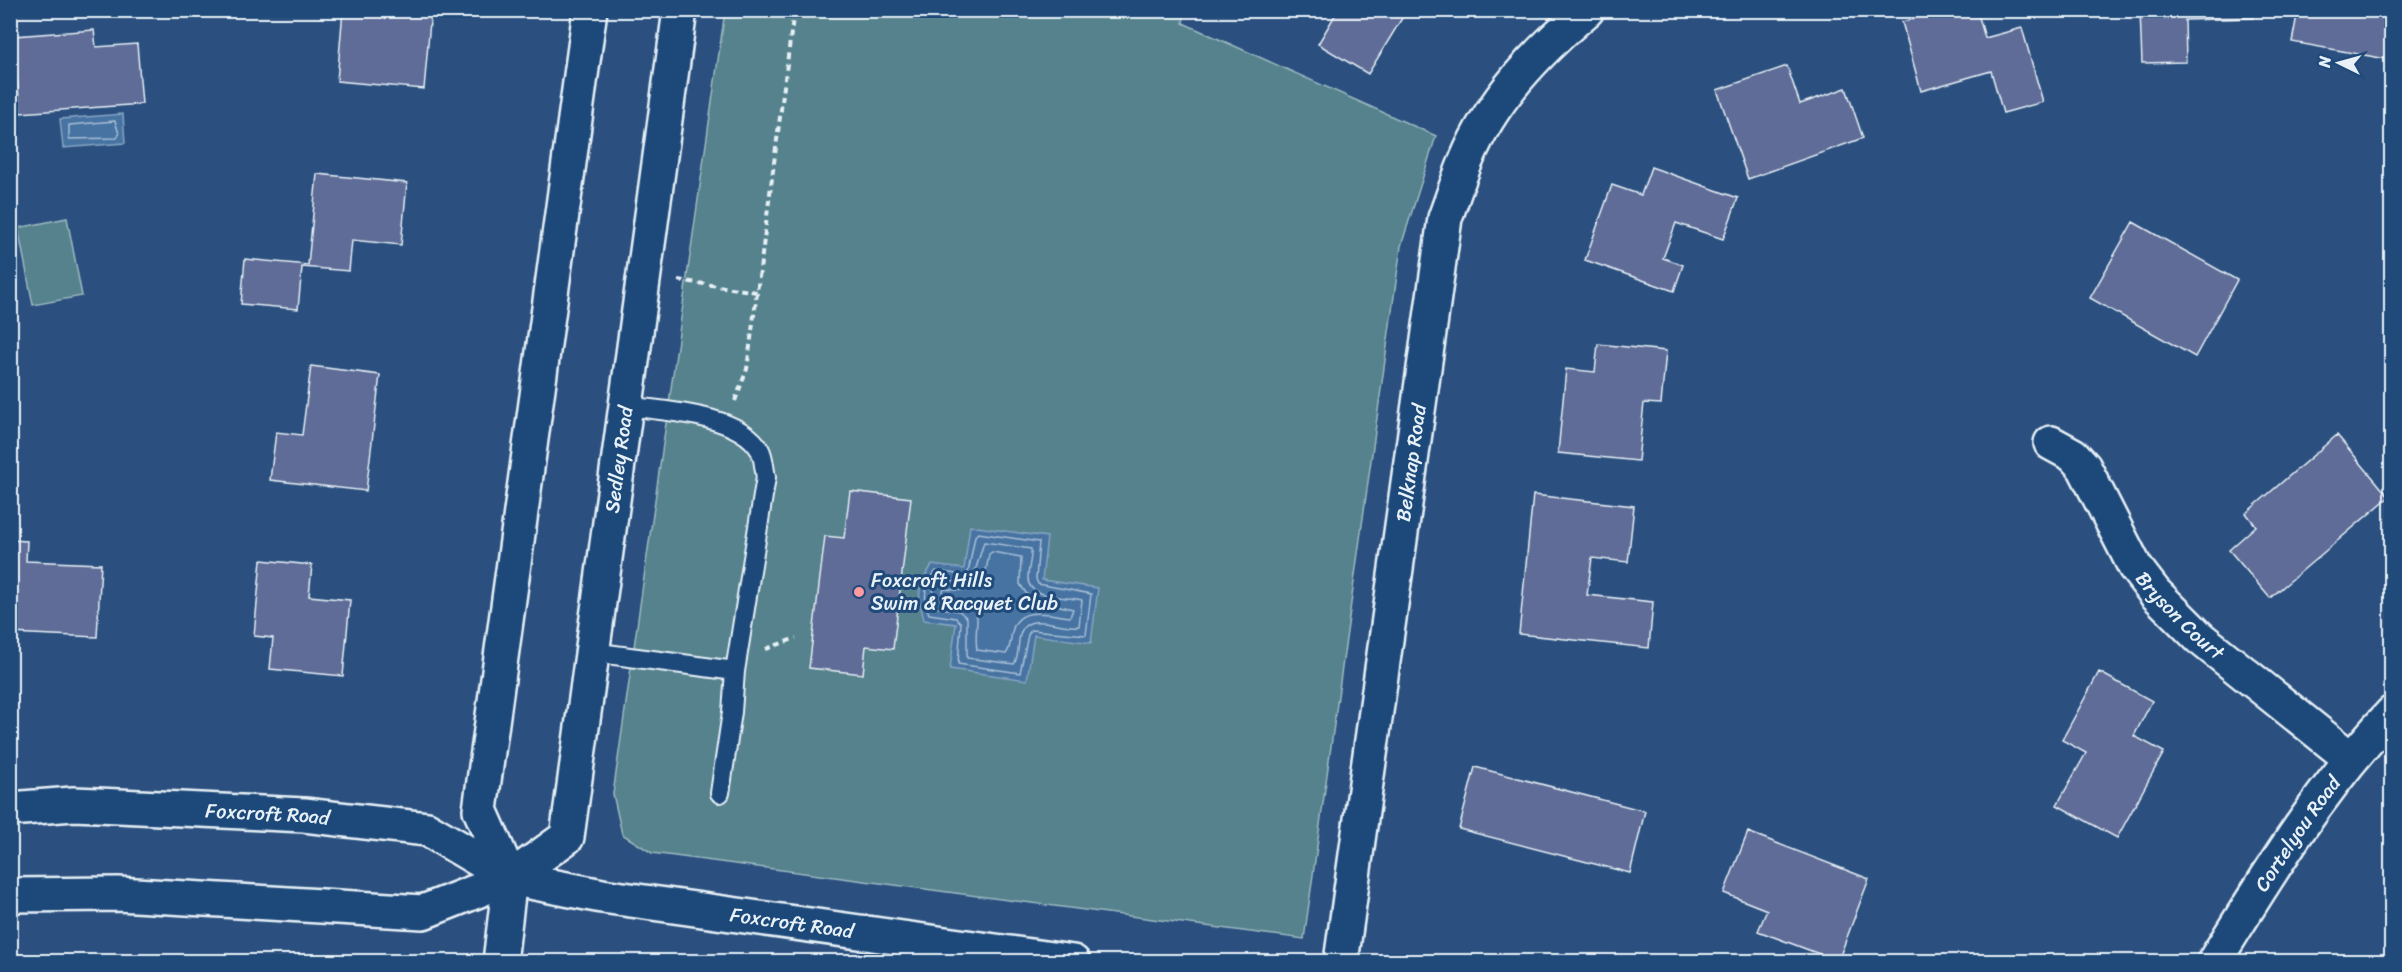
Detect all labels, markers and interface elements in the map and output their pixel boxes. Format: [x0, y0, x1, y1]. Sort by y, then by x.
north arrow [2309, 33, 2369, 93]
text: N [2310, 54, 2340, 70]
street label: Belknap Road [1386, 400, 1437, 524]
street label: Sedley Road [594, 403, 644, 515]
place label: Foxcroft Hills Swim & Racquet Club [871, 563, 1058, 621]
street label: Bryson Court [2126, 564, 2233, 670]
marker: Foxcroft Hills Swim & Racquet Club [852, 585, 866, 599]
street label: Cortelyou Road [2245, 767, 2351, 899]
street label: Foxcroft Road [205, 793, 333, 836]
street label: Foxcroft Road [728, 897, 857, 949]

